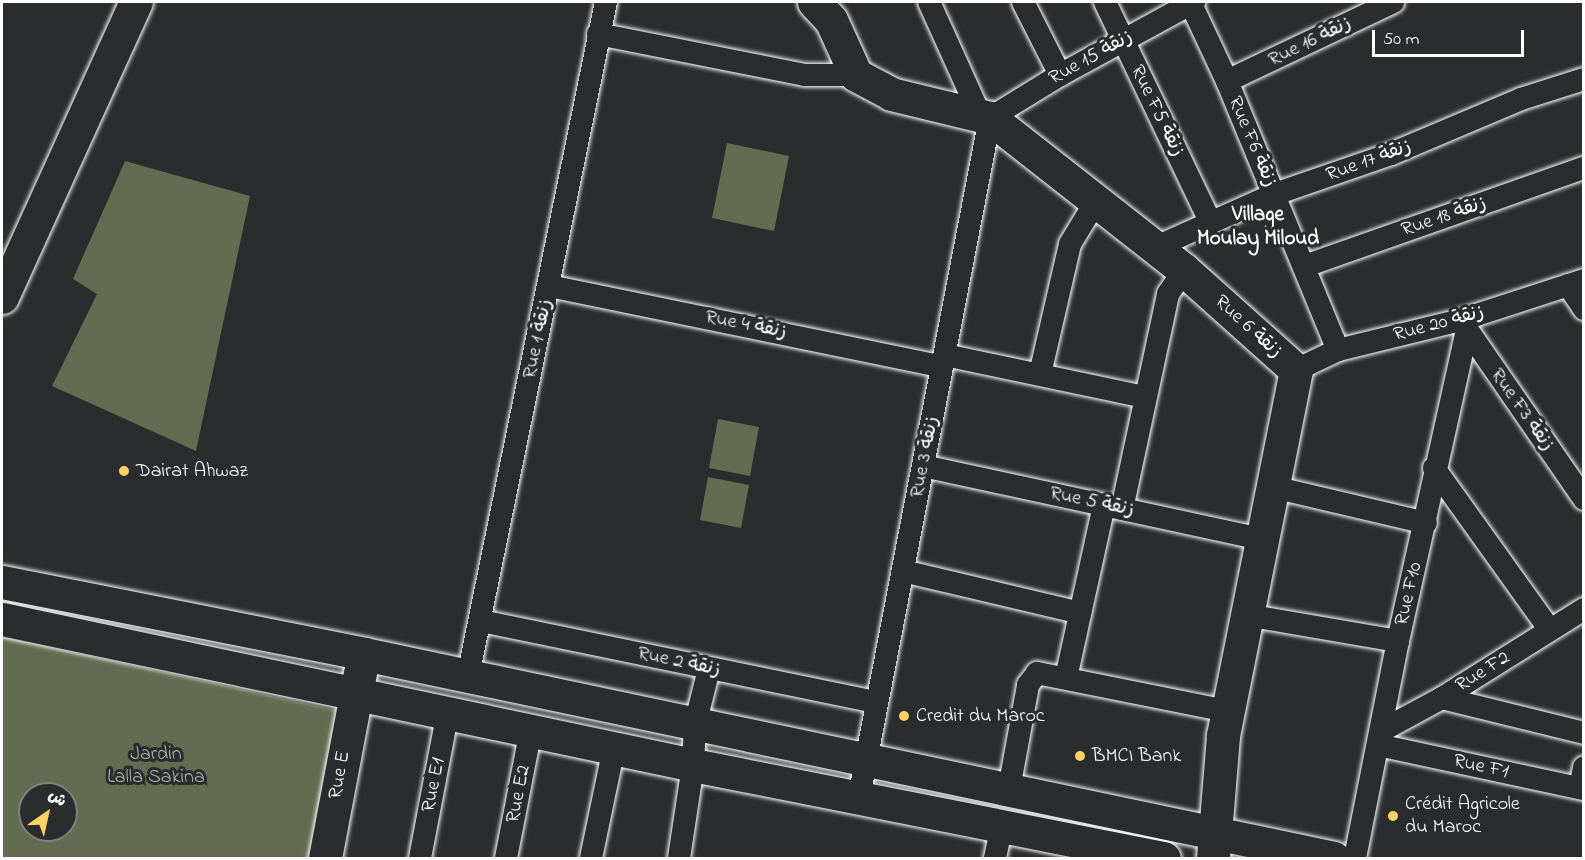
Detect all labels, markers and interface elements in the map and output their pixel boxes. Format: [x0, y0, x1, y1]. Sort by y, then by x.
street label: Rue 16 زنقة [1265, 12, 1355, 72]
scale bar [1375, 18, 1526, 56]
street label: Rue 15 زنقة [1045, 25, 1137, 91]
text: 50 m [1383, 27, 1420, 53]
street label: Rue F5 زنقة [1125, 61, 1189, 161]
street label: Rue F6 زنقة [1222, 93, 1282, 191]
street label: Rue 17 زنقة [1323, 135, 1415, 187]
street label: Rue 18 زنقة [1398, 191, 1490, 243]
district label: Village Moulay Miloud [1197, 202, 1319, 252]
street label: Rue 6 زنقة [1209, 290, 1287, 364]
street label: Rue 1 زنقة [518, 297, 558, 381]
street label: Rue 20 زنقة [1391, 300, 1487, 348]
street label: Rue 4 زنقة [703, 305, 789, 345]
street label: Rue F3 زنقة [1485, 364, 1559, 456]
street label: Rue 3 زنقة [905, 414, 945, 500]
place label: Dairat Ahwaz [136, 459, 248, 483]
marker: Dairat Ahwaz [117, 464, 131, 478]
street label: Rue 5 زنقة [1048, 481, 1136, 523]
street label: Rue F10 [1390, 560, 1428, 628]
street label: Rue 2 زنقة [635, 642, 723, 682]
street label: Rue F2 [1451, 646, 1515, 698]
place label: Credit du Maroc [916, 704, 1045, 728]
marker: Credit du Maroc [897, 709, 911, 723]
park label: Jardin Lalla Sakina [107, 742, 205, 789]
place label: BMCI Bank [1092, 744, 1181, 768]
street label: Rue E [324, 749, 356, 801]
marker: BMCI Bank [1073, 749, 1087, 763]
street label: Rue F1 [1451, 749, 1511, 785]
street label: Rue E1 [417, 756, 451, 814]
street label: Rue E2 [502, 763, 536, 825]
north arrow [18, 782, 78, 842]
text: ش [43, 784, 71, 814]
place label: Crédit Agricole du Maroc [1405, 792, 1520, 839]
marker: Crédit Agricole du Maroc [1386, 809, 1400, 823]

